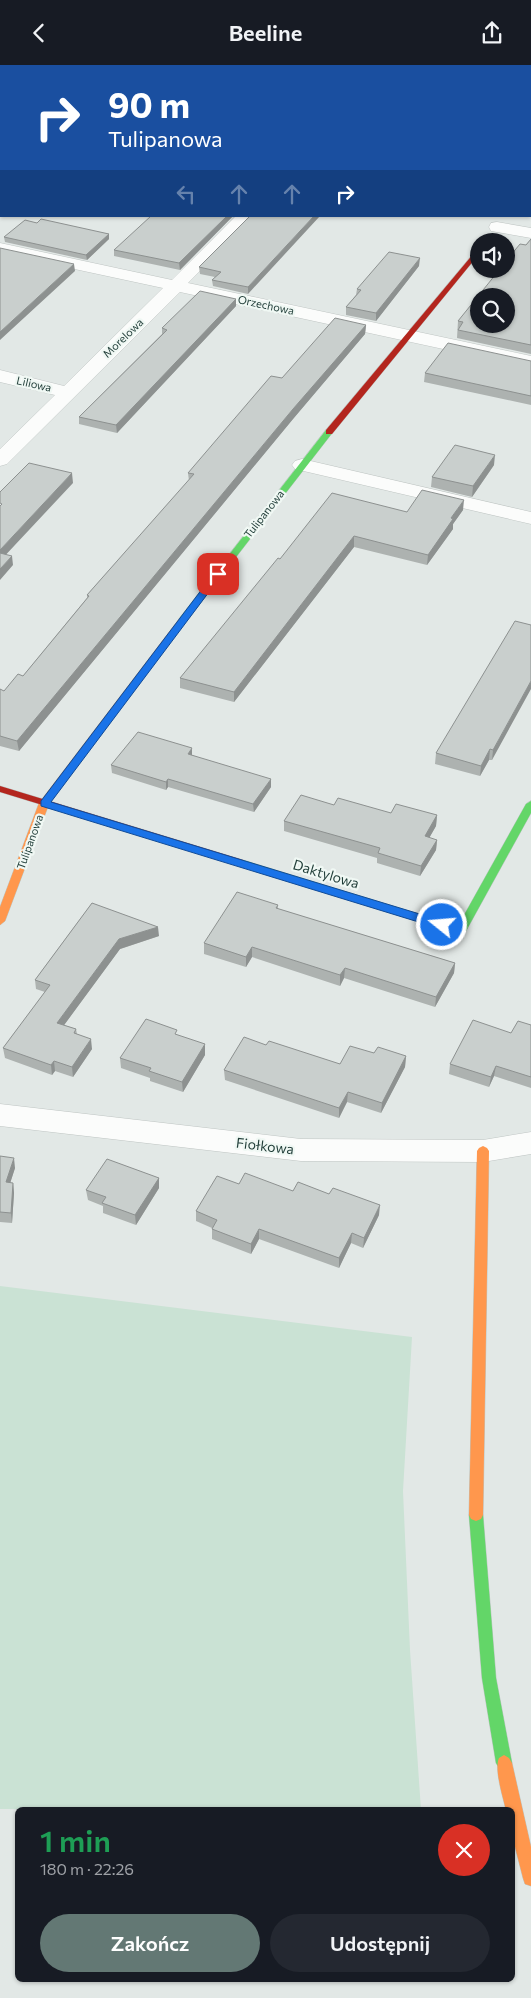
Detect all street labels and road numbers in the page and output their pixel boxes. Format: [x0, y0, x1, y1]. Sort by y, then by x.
street label: Orzechowa [237, 292, 295, 317]
street label: Morelowa [100, 315, 145, 360]
street label: Liliowa [15, 373, 53, 394]
street label: Tulipanowa [241, 487, 286, 540]
street label: Tulipanowa [14, 813, 45, 871]
street label: Daktylowa [291, 855, 361, 892]
street label: Fiołkowa [235, 1134, 295, 1157]

